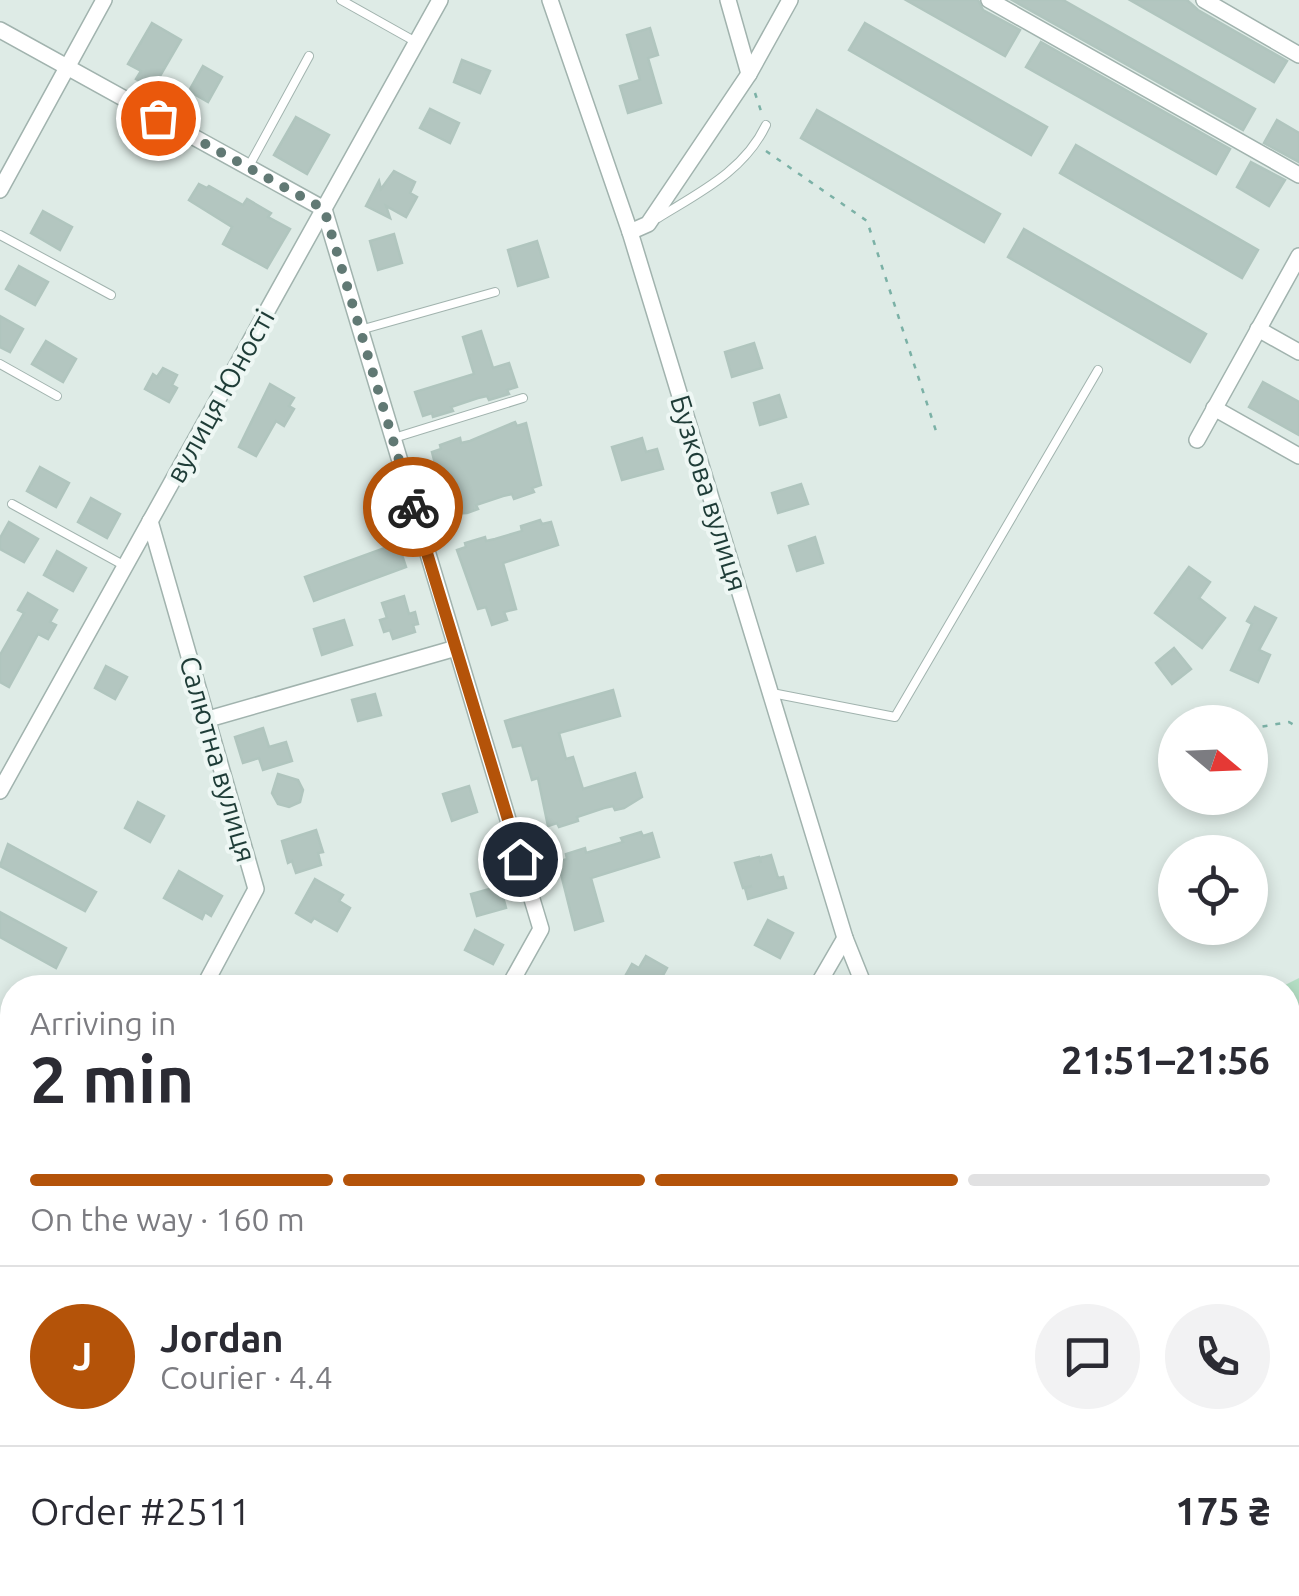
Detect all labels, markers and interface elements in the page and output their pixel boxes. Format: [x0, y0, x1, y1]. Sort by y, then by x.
pin [116, 76, 201, 161]
icon: bag [131, 91, 186, 146]
street label: вулиця Юності [159, 304, 280, 488]
street label: Бузкова вулиця [665, 391, 754, 595]
courier [363, 457, 463, 557]
icon: bike [386, 480, 441, 535]
street label: Салютна вулиця [174, 652, 263, 865]
north arrow [1158, 705, 1268, 815]
map controls [1158, 705, 1268, 945]
pin [478, 817, 563, 902]
icon: home [493, 832, 548, 887]
button: locate [1158, 835, 1268, 945]
text: Arriving in [30, 1005, 176, 1041]
text: 21:51–21:56 [1061, 1039, 1270, 1081]
text: 2 min [30, 1042, 194, 1115]
text: On the way · 160 m [30, 1201, 305, 1237]
button: chat [1035, 1304, 1140, 1409]
button: phone [1165, 1304, 1270, 1409]
text: Jordan [160, 1317, 284, 1359]
text: J [73, 1335, 92, 1377]
text: Courier · 4.4 [160, 1359, 333, 1395]
text: Order #2511 [30, 1490, 251, 1532]
text: 175 ₴ [1175, 1490, 1270, 1532]

